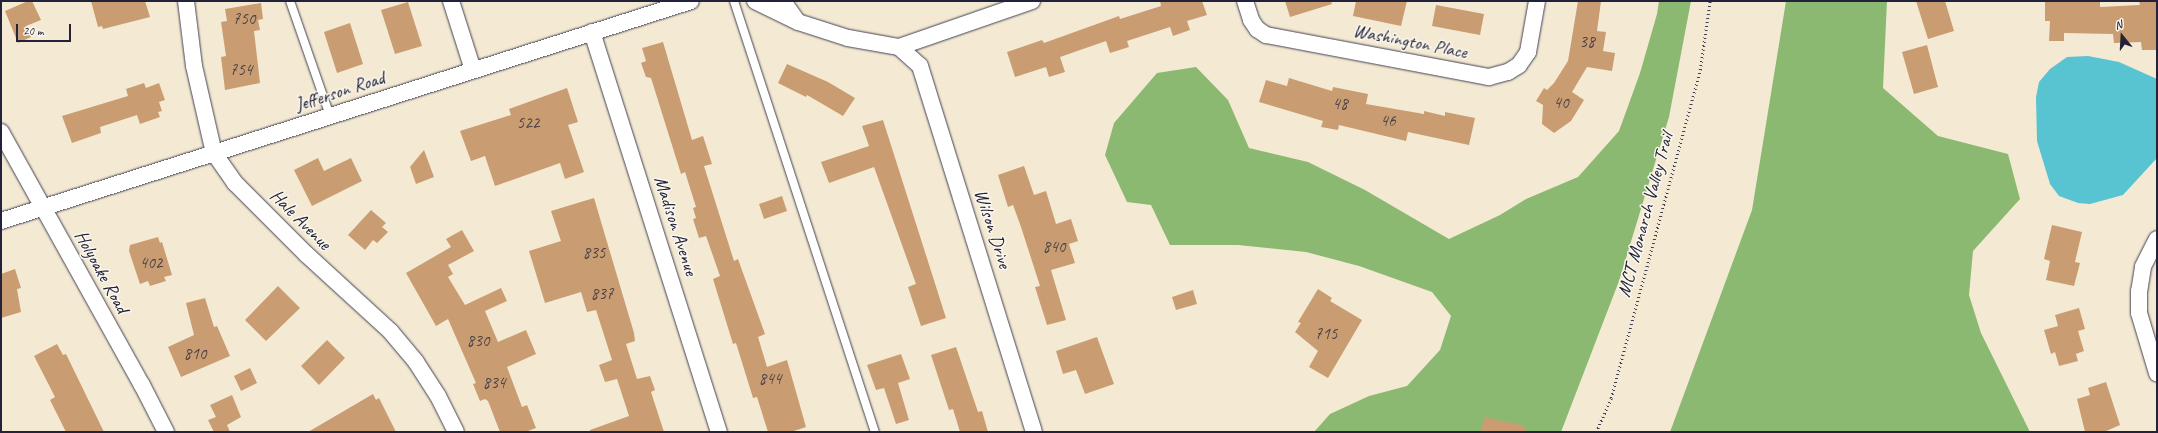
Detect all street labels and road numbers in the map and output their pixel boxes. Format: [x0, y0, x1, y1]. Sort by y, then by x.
street label: Washington Place [1351, 20, 1469, 64]
street label: Jefferson Road [293, 67, 387, 117]
street label: MCT Monarch Valley Trail [1613, 130, 1679, 300]
street label: Madison Avenue [648, 173, 702, 279]
street label: Hale Avenue [265, 185, 335, 255]
street label: Wilson Drive [969, 187, 1015, 271]
street label: Holyoake Road [69, 227, 133, 317]

